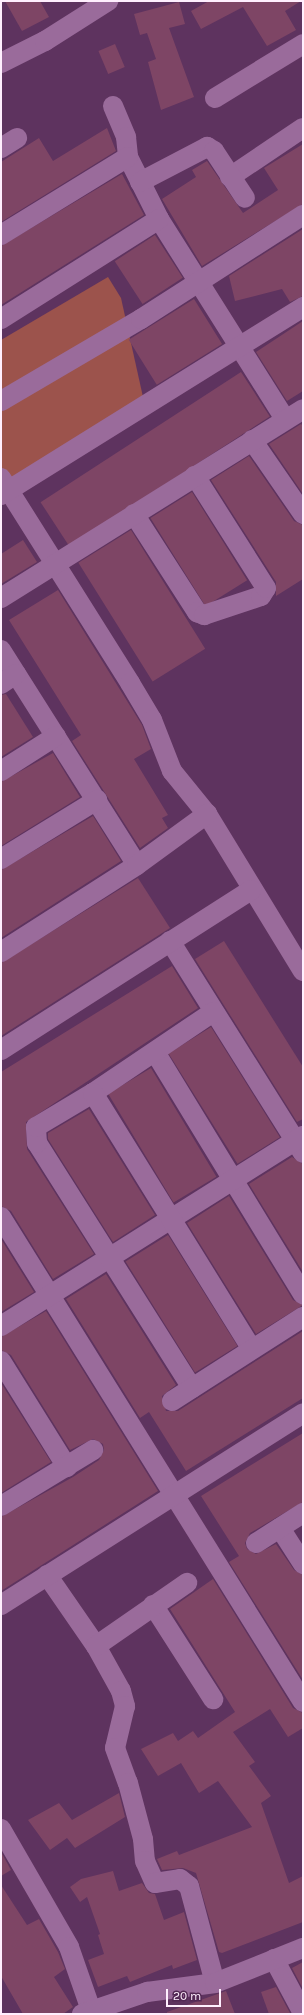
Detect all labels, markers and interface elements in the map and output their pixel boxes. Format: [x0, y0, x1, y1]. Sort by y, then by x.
scale bar [168, 1981, 223, 2007]
text: 20 m [173, 1989, 201, 2003]

